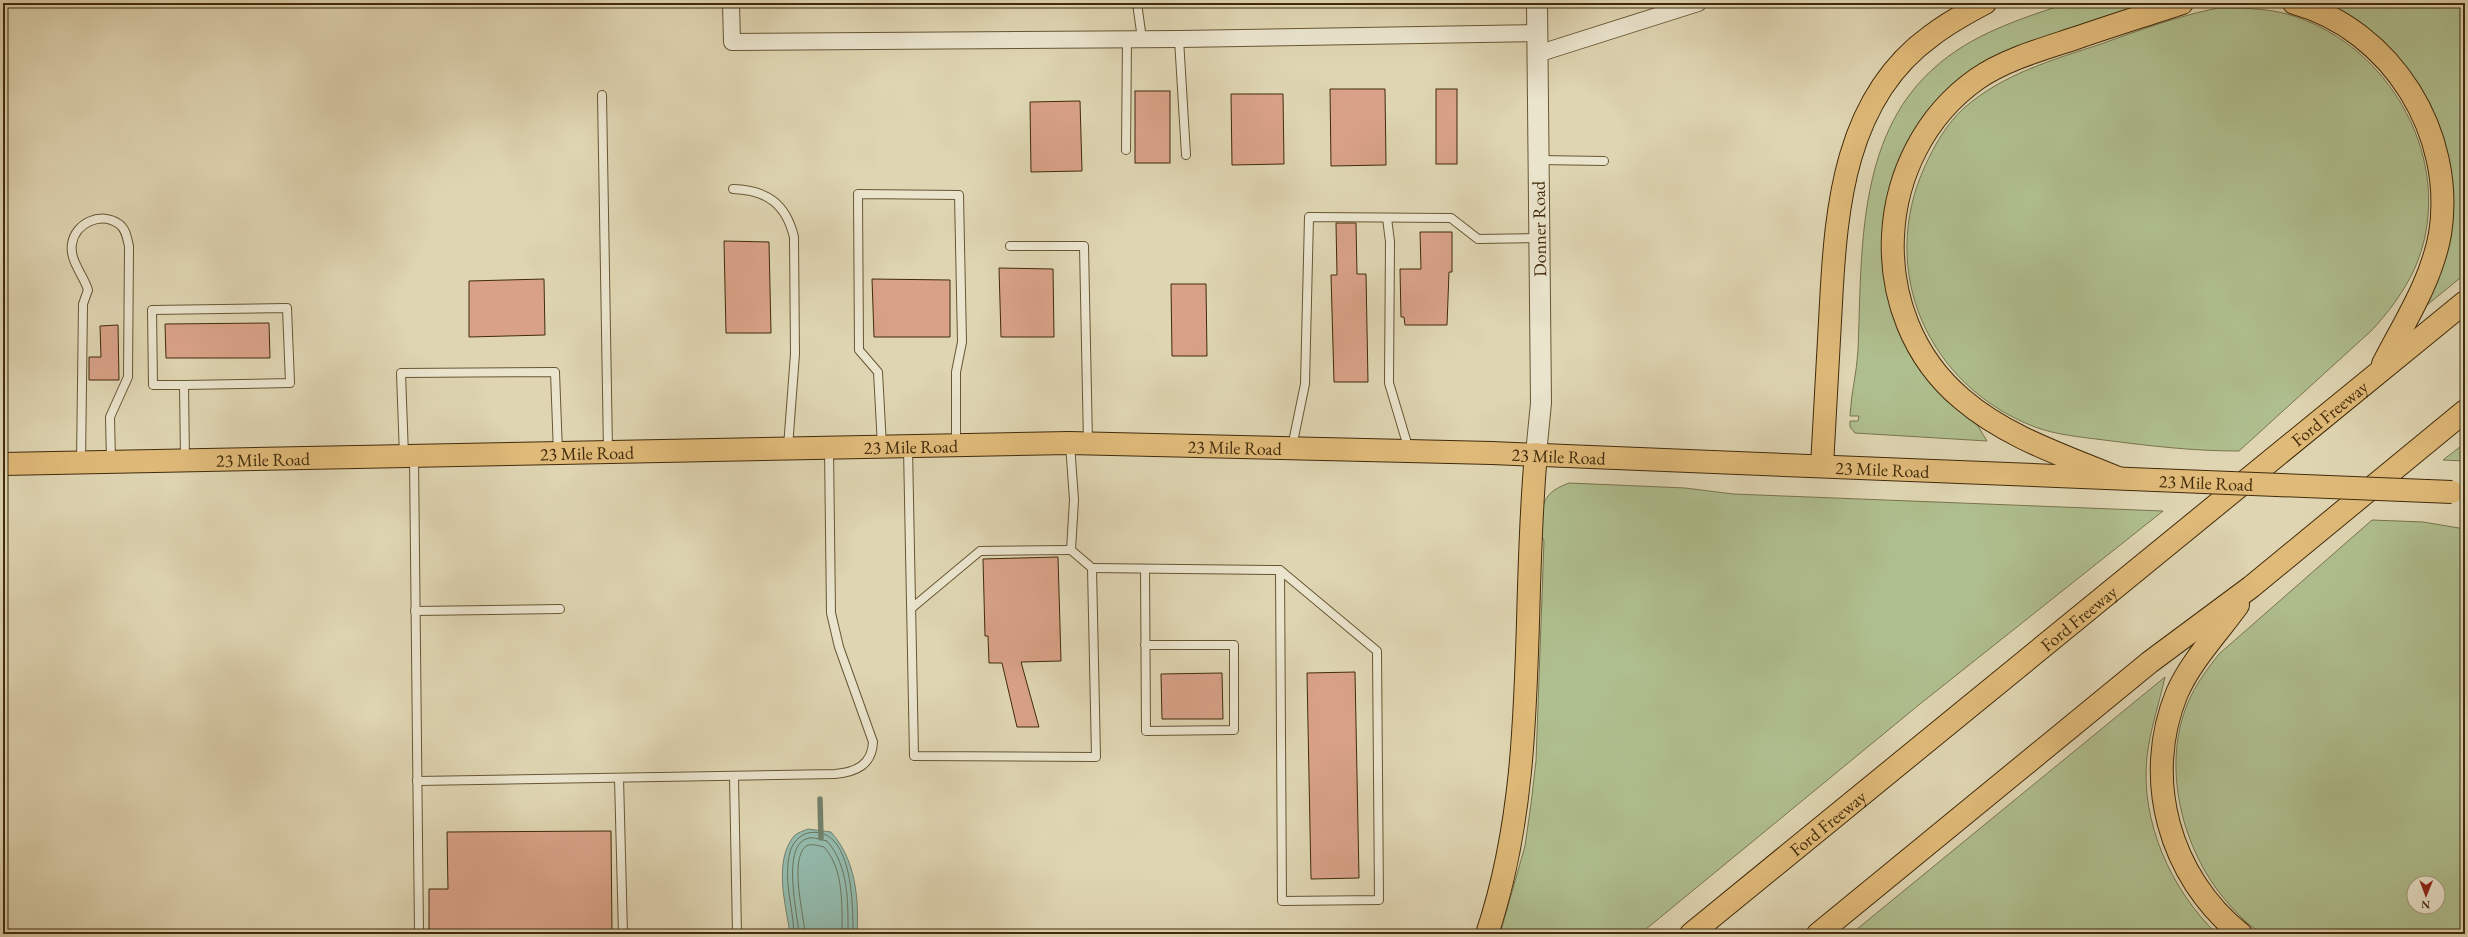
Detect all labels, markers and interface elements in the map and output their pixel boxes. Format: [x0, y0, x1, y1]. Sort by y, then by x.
street label: Donner Road [1527, 180, 1551, 277]
street label: Ford Freeway [2286, 375, 2372, 451]
street label: 23 Mile Road [864, 434, 959, 459]
street label: 23 Mile Road [1187, 434, 1283, 460]
street label: 23 Mile Road [540, 440, 635, 465]
street label: 23 Mile Road [1511, 442, 1607, 469]
street label: 23 Mile Road [216, 446, 311, 471]
street label: 23 Mile Road [1835, 455, 1931, 482]
street label: 23 Mile Road [2158, 469, 2254, 495]
street label: Ford Freeway [2035, 580, 2121, 656]
street label: Ford Freeway [1784, 784, 1870, 861]
north arrow [2406, 875, 2446, 915]
text: N [2421, 898, 2430, 912]

